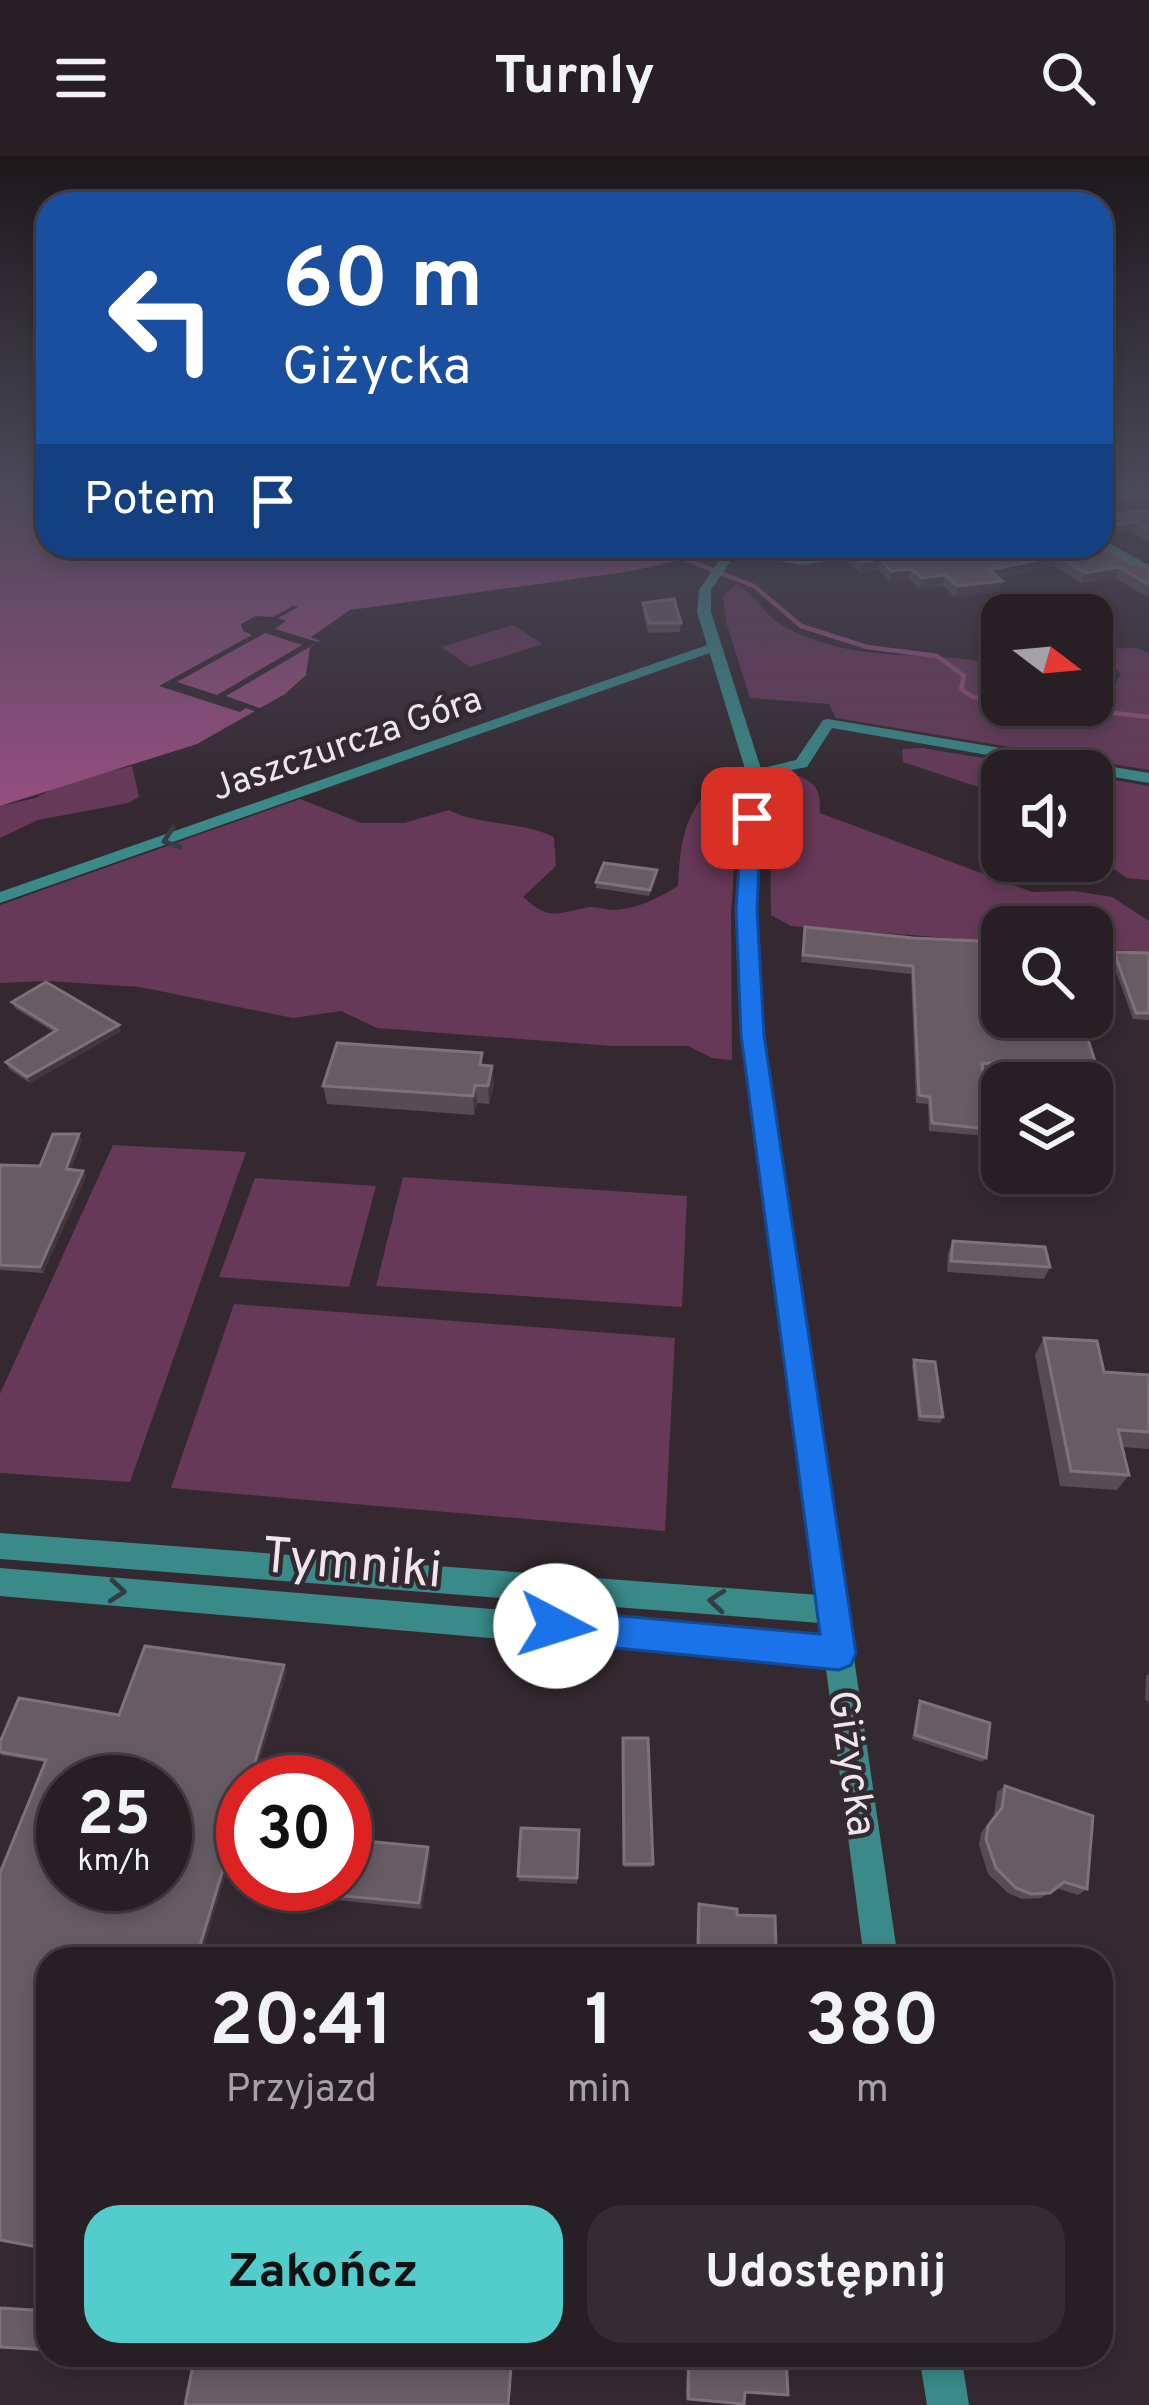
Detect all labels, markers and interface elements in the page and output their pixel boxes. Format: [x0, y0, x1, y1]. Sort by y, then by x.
text: Turnly [494, 44, 655, 113]
icon: menu [48, 45, 114, 111]
icon: search [1035, 45, 1101, 111]
text: 60 m [282, 231, 483, 337]
icon: left [84, 240, 240, 396]
text: Giżycka [282, 335, 471, 404]
icon: arrive [240, 468, 306, 534]
text: Potem [84, 473, 216, 530]
north arrow [981, 594, 1113, 726]
map controls [981, 594, 1113, 1194]
street label: Jaszczurcza Góra [206, 678, 488, 814]
button: sound [981, 750, 1113, 882]
pin [701, 767, 803, 869]
icon: arrive [719, 785, 785, 851]
one-way arrow [161, 825, 182, 849]
button: search [981, 906, 1113, 1038]
button: layers [981, 1062, 1113, 1194]
street label: Tymniki [259, 1526, 444, 1607]
position arrow [493, 1563, 619, 1689]
one-way arrow [108, 1577, 127, 1603]
one-way arrow [707, 1588, 726, 1614]
street label: Giżycka [813, 1687, 886, 1840]
speed limit sign: 30 [216, 1755, 372, 1911]
text: 25 [77, 1780, 151, 1856]
text: km/h [78, 1844, 150, 1881]
text: 20:41 [209, 1979, 393, 2071]
text: 1 [585, 1979, 614, 2071]
text: 380 [805, 1979, 940, 2071]
text: Przyjazd [226, 2067, 377, 2116]
text: min [567, 2067, 632, 2116]
text: m [856, 2067, 889, 2116]
button: Zakończ [84, 2205, 563, 2343]
button: Udostępnij [587, 2205, 1065, 2343]

